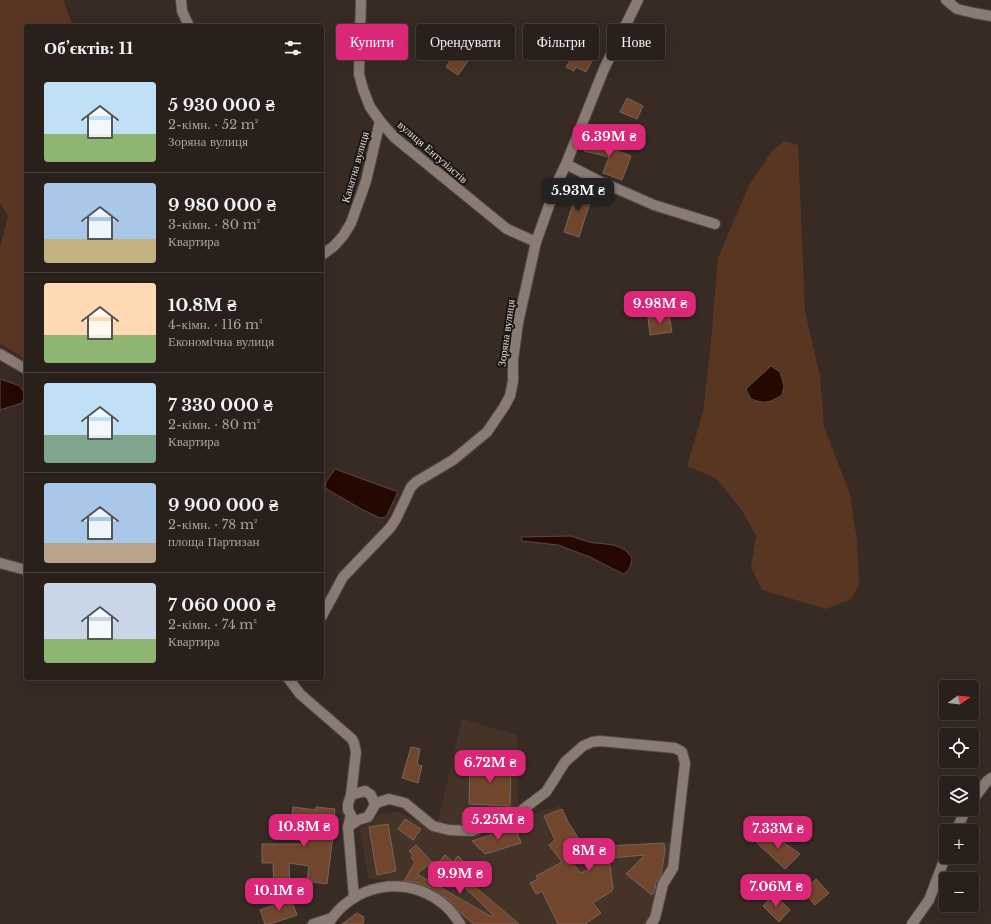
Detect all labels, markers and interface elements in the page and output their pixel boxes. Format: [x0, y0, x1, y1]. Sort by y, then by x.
chip: Купити [336, 24, 408, 60]
chip: Орендувати [416, 24, 515, 60]
chip: Фільтри [523, 24, 599, 60]
chip: Нове [607, 24, 665, 60]
icon: filters [282, 37, 304, 59]
text: Об’єктів: 11 [44, 38, 133, 59]
text: 5 930 000 ₴ [168, 95, 275, 116]
icon: home [76, 98, 124, 146]
text: 2-кімн. · 52 m² [168, 116, 259, 133]
street label: вулиця Ентузіастів [395, 118, 471, 186]
pin: 6.39M ₴ [572, 124, 646, 158]
text: 6.39M ₴ [582, 128, 636, 145]
street label: Канатна вулиця [338, 130, 372, 204]
text: Зоряна вулиця [168, 133, 248, 150]
pin: 5.93M ₴ [541, 178, 615, 212]
text: 5.93M ₴ [551, 182, 605, 199]
text: 9 980 000 ₴ [168, 195, 276, 216]
icon: home [76, 199, 124, 247]
text: 3-кімн. · 80 m² [168, 216, 260, 233]
text: Квартира [168, 233, 220, 250]
pin: 9.98M ₴ [623, 291, 697, 325]
text: 10.8M ₴ [168, 295, 237, 316]
text: 9.98M ₴ [633, 295, 687, 312]
icon: home [76, 299, 124, 347]
street label: Зоряна вулиця [494, 299, 518, 367]
text: 4-кімн. · 116 m² [168, 316, 263, 333]
text: Економічна вулиця [168, 333, 274, 350]
text: 7 330 000 ₴ [168, 395, 273, 416]
icon: home [76, 399, 124, 447]
text: 2-кімн. · 80 m² [168, 416, 260, 433]
text: Квартира [168, 433, 220, 450]
text: 9 900 000 ₴ [168, 495, 278, 516]
icon: home [76, 499, 124, 547]
text: 2-кімн. · 78 m² [168, 516, 258, 533]
text: площа Партизан [168, 533, 259, 550]
text: 7 060 000 ₴ [168, 595, 275, 616]
icon: home [76, 599, 124, 647]
text: 2-кімн. · 74 m² [168, 616, 257, 633]
text: Квартира [168, 633, 220, 650]
north arrow [939, 680, 979, 720]
map controls [939, 680, 979, 912]
button: locate [939, 728, 979, 768]
pin: 6.72M ₴ [453, 750, 527, 784]
text: 6.72M ₴ [464, 754, 516, 771]
button: layers [939, 776, 979, 816]
pin: 5.25M ₴ [461, 807, 535, 841]
text: 5.25M ₴ [472, 811, 524, 828]
pin: 10.8M ₴ [267, 814, 341, 848]
pin: 7.33M ₴ [741, 816, 815, 850]
text: 10.8M ₴ [278, 818, 330, 835]
text: 7.33M ₴ [752, 820, 804, 837]
button: + [939, 824, 979, 864]
pin: 8M ₴ [565, 838, 613, 872]
text: 8M ₴ [572, 842, 606, 859]
pin: 9.9M ₴ [427, 861, 493, 895]
text: 9.9M ₴ [437, 865, 483, 882]
button: − [939, 872, 979, 912]
pin: 7.06M ₴ [739, 874, 813, 908]
pin: 10.1M ₴ [242, 878, 316, 912]
text: 7.06M ₴ [749, 878, 803, 895]
text: 10.1M ₴ [254, 882, 304, 899]

